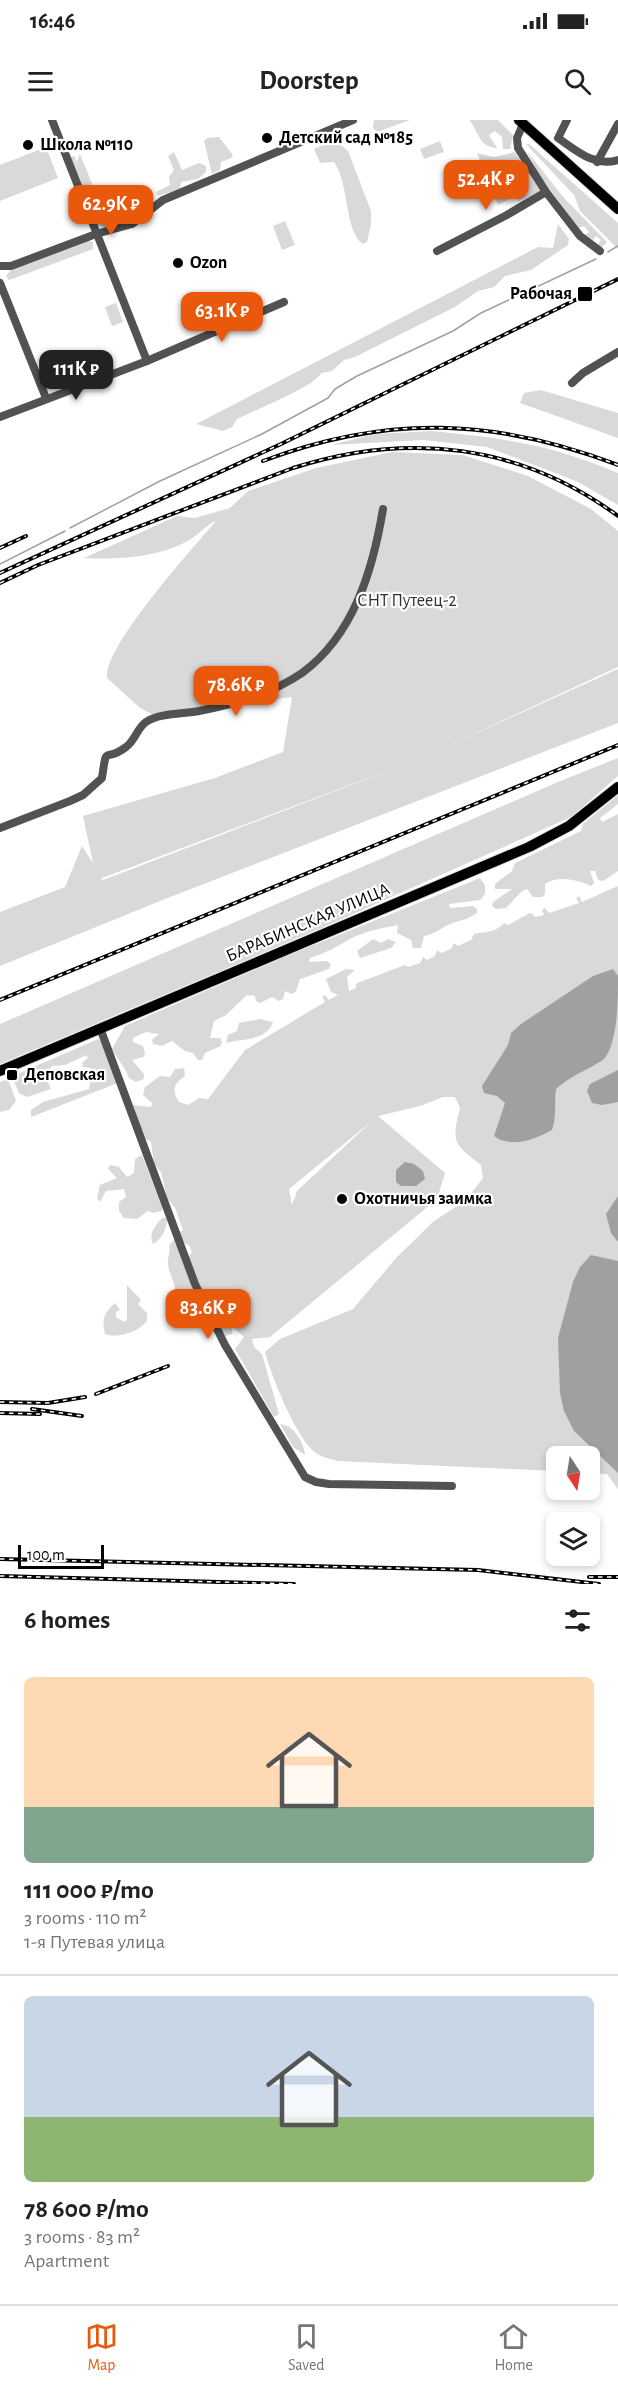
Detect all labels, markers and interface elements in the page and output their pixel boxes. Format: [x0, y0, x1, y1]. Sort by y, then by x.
text: 16:46 [30, 10, 75, 32]
icon: menu [24, 65, 57, 98]
icon: search [561, 65, 594, 98]
text: Doorstep [259, 67, 359, 94]
place label: Детский сад №185 [279, 129, 413, 147]
marker: Детский сад №185 [260, 131, 274, 145]
place label: Школа №110 [40, 136, 133, 154]
marker: Школа №110 [21, 138, 35, 152]
pin: 52.4K ₽ [431, 160, 541, 211]
text: 52.4K ₽ [458, 169, 514, 189]
pin: 62.9K ₽ [56, 185, 166, 236]
text: 62.9K ₽ [82, 194, 140, 214]
place label: Ozon [190, 254, 227, 272]
marker: Ozon [171, 256, 185, 270]
place label: Рабочая [510, 285, 572, 303]
marker: Рабочая [576, 285, 594, 303]
pin: 63.1K ₽ [167, 292, 277, 343]
text: 63.1K ₽ [195, 301, 249, 321]
pin: 111K ₽ [27, 350, 125, 401]
text: 111K ₽ [53, 359, 99, 379]
park label: СНТ Путеец-2 [357, 592, 457, 610]
pin: 78.6K ₽ [181, 666, 291, 717]
text: 78.6K ₽ [208, 675, 264, 695]
street label: БАРАБИНСКАЯ УЛИЦА [224, 880, 393, 966]
place label: Деповская [24, 1066, 105, 1084]
marker: Деповская [5, 1068, 19, 1082]
place label: Охотничья заимка [354, 1190, 493, 1208]
marker: Охотничья заимка [335, 1192, 349, 1206]
pin: 83.6K ₽ [153, 1289, 263, 1340]
text: 83.6K ₽ [180, 1298, 236, 1318]
north arrow [546, 1446, 600, 1500]
map controls [546, 1446, 600, 1566]
button: layers [546, 1512, 600, 1566]
scale bar [18, 1542, 104, 1570]
text: 100 m [27, 1547, 65, 1563]
icon: filters [561, 1604, 594, 1637]
text: 6 homes [24, 1607, 110, 1633]
icon: home [255, 1716, 363, 1824]
text: 111 000 ₽/mo [24, 1877, 154, 1903]
text: 3 rooms · 110 m² [24, 1908, 147, 1928]
text: 1-я Путевая улица [24, 1932, 165, 1952]
icon: home [255, 2035, 363, 2143]
text: 78 600 ₽/mo [24, 2196, 149, 2222]
text: 3 rooms · 83 m² [24, 2227, 140, 2247]
text: Apartment [24, 2251, 109, 2271]
tab: Map [85, 2320, 118, 2375]
tab: Saved [288, 2320, 325, 2375]
tab: Home [495, 2320, 533, 2375]

